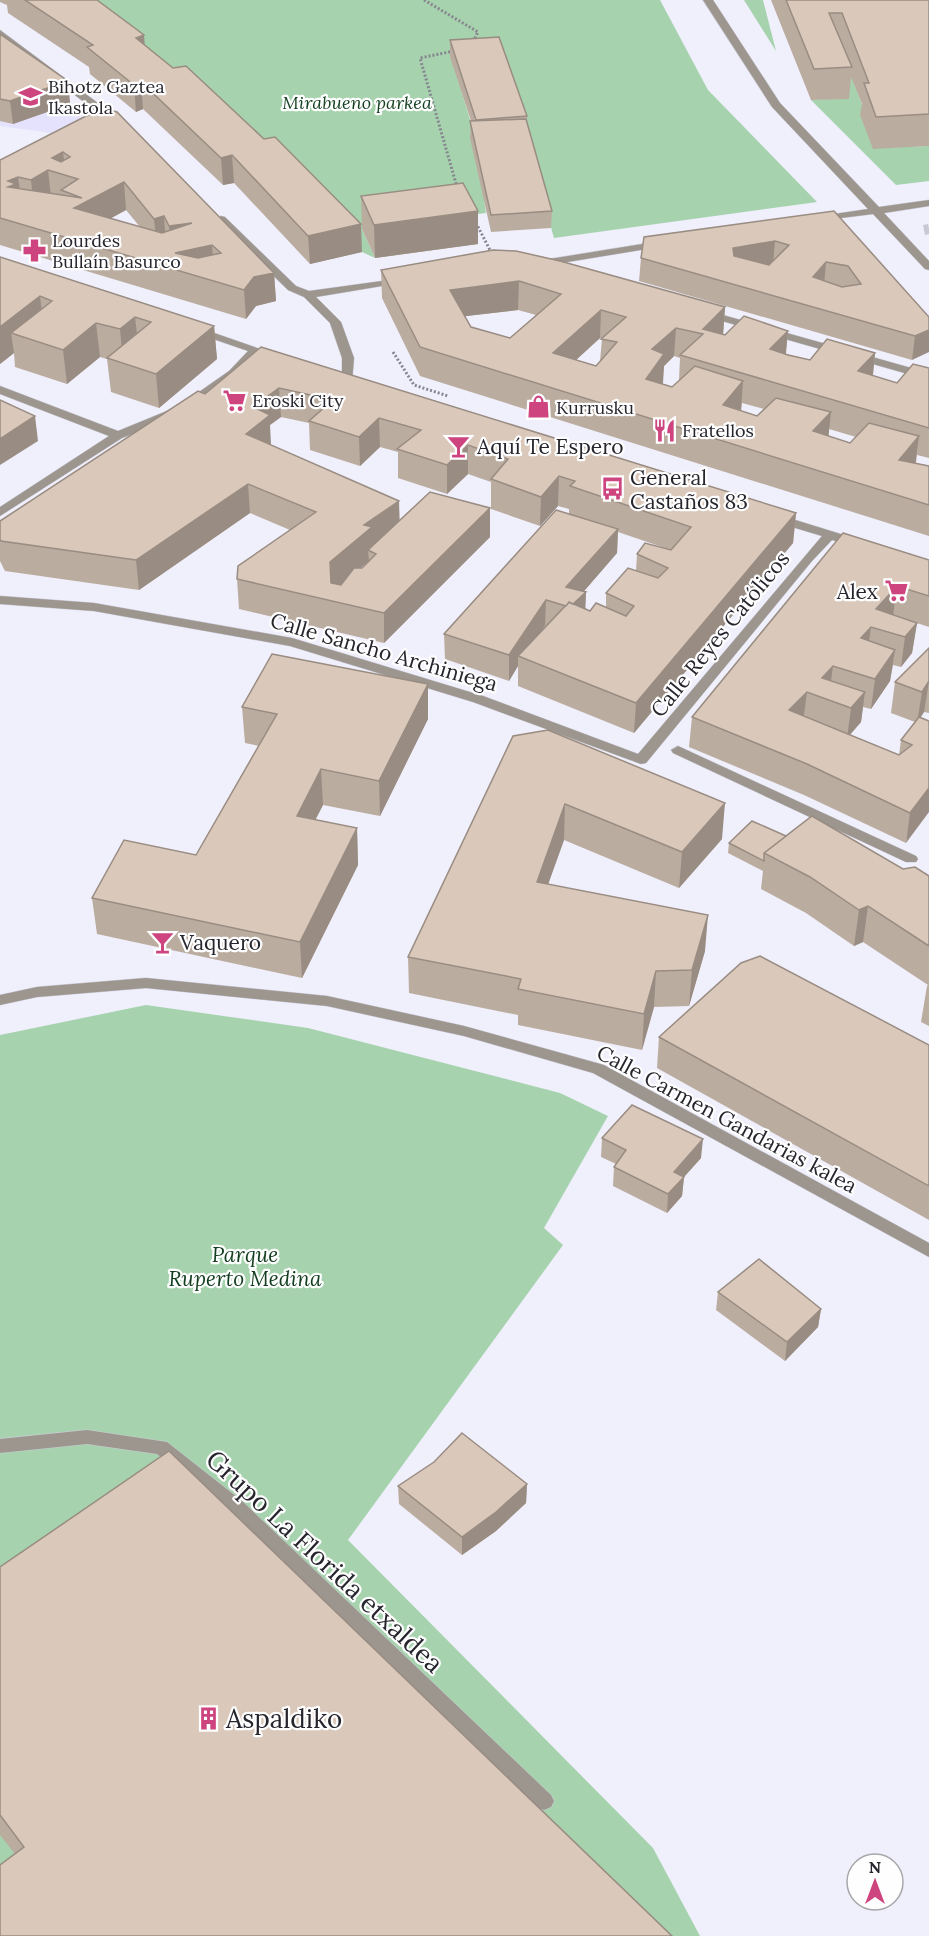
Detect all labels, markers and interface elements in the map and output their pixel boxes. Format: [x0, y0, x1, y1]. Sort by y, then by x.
place label: Bihotz Gaztea Ikastola [48, 75, 164, 119]
school or university icon: Bihotz Gaztea Ikastola [17, 83, 43, 109]
park label: Mirabueno parkea [282, 91, 432, 114]
place label: Lourdes Bullaín Basurco [52, 229, 181, 273]
pharmacy icon: Lourdes Bullaín Basurco [21, 237, 47, 263]
supermarket icon: Eroski City [221, 387, 247, 413]
place label: Eroski City [252, 389, 344, 412]
shop icon: Kurrusku [525, 394, 551, 420]
place label: Kurrusku [556, 396, 634, 419]
restaurant icon: Fratellos [651, 417, 677, 443]
place label: Fratellos [682, 419, 754, 442]
bar icon: Aquí Te Espero [446, 433, 472, 459]
place label: Aquí Te Espero [476, 433, 623, 460]
place label: General Castaños 83 [630, 464, 748, 515]
bus stop icon: General Castaños 83 [599, 476, 625, 502]
street label: Calle Reyes Católicos [645, 545, 795, 723]
place label: Alex [836, 578, 878, 605]
supermarket icon: Alex [883, 578, 909, 604]
street label: Calle Sancho Archiniega [267, 607, 501, 697]
bar icon: Vaquero [149, 929, 175, 955]
place label: Vaquero [179, 929, 261, 956]
street label: Calle Carmen Gandarias kalea [592, 1039, 862, 1199]
park label: Parque Ruperto Medina [168, 1241, 322, 1292]
street label: Grupo La Florida etxaldea [199, 1442, 451, 1680]
place label: Aspaldiko [225, 1702, 342, 1735]
building icon: Aspaldiko [195, 1705, 221, 1731]
north arrow [845, 1852, 905, 1912]
text: N [869, 1857, 881, 1877]

